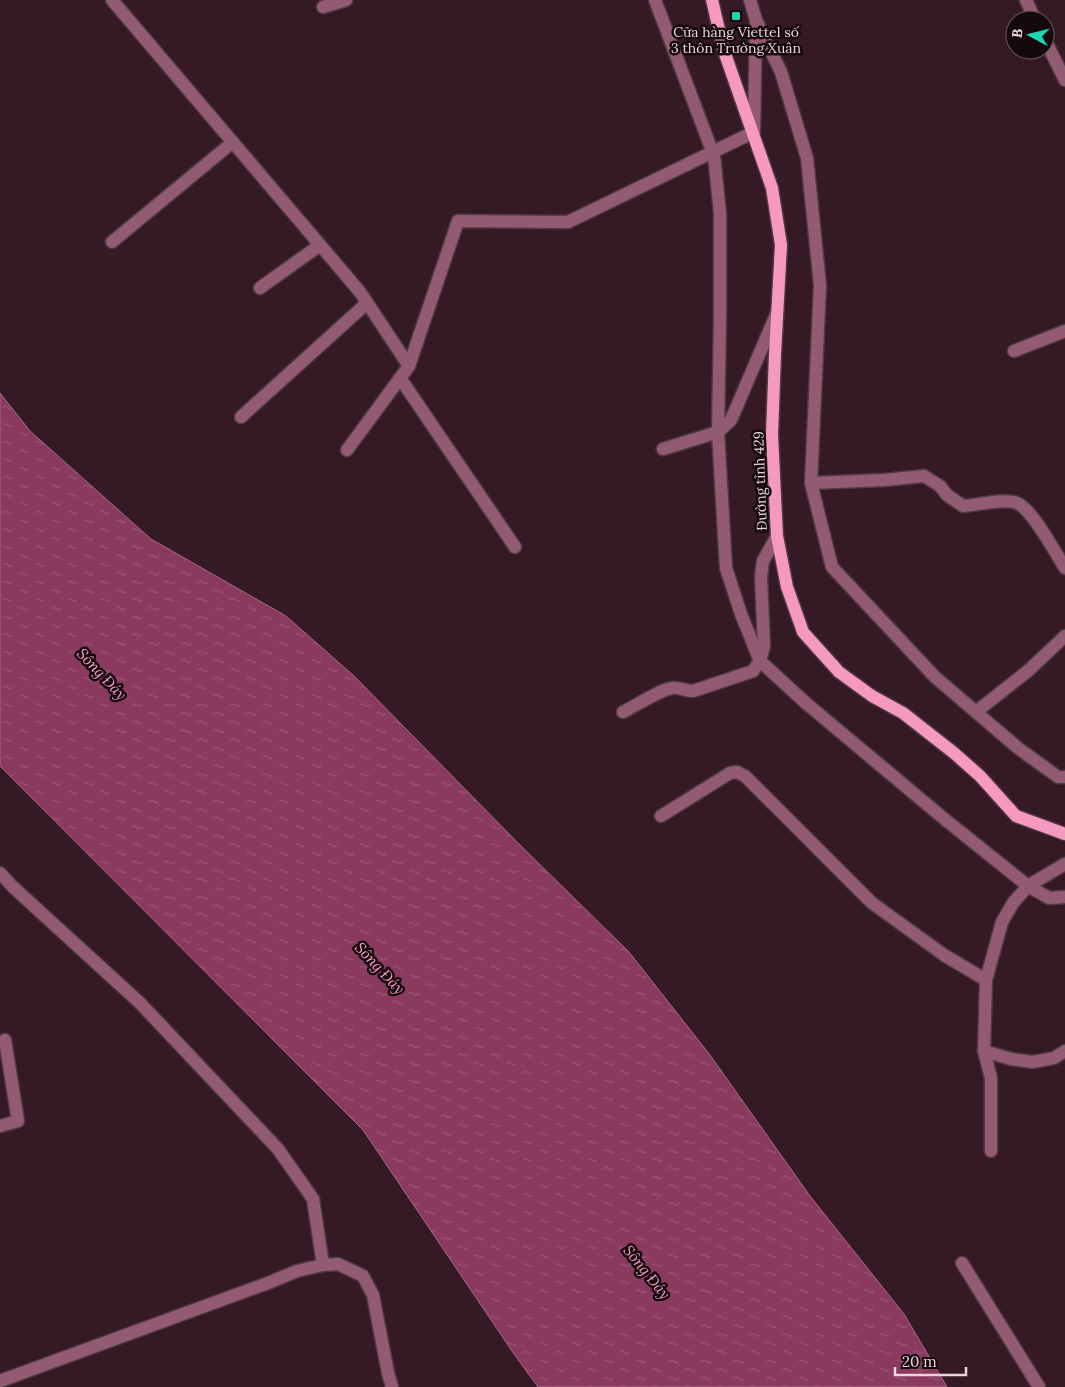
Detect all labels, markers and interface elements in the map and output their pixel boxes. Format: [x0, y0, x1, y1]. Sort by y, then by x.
marker: Cửa hàng Viettel số 3 thôn Trường Xuân [730, 10, 742, 22]
north arrow [1005, 10, 1055, 60]
place label: Cửa hàng Viettel số 3 thôn Trường Xuân [671, 23, 802, 57]
text: B [1008, 28, 1027, 39]
street label: Đường tỉnh 429 [749, 431, 771, 531]
water label: Sông Đáy [73, 644, 131, 704]
water label: Sông Đáy [351, 938, 409, 998]
water label: Sông Đáy [619, 1241, 675, 1303]
scale bar [895, 1344, 966, 1376]
text: 20 m [902, 1352, 937, 1371]

